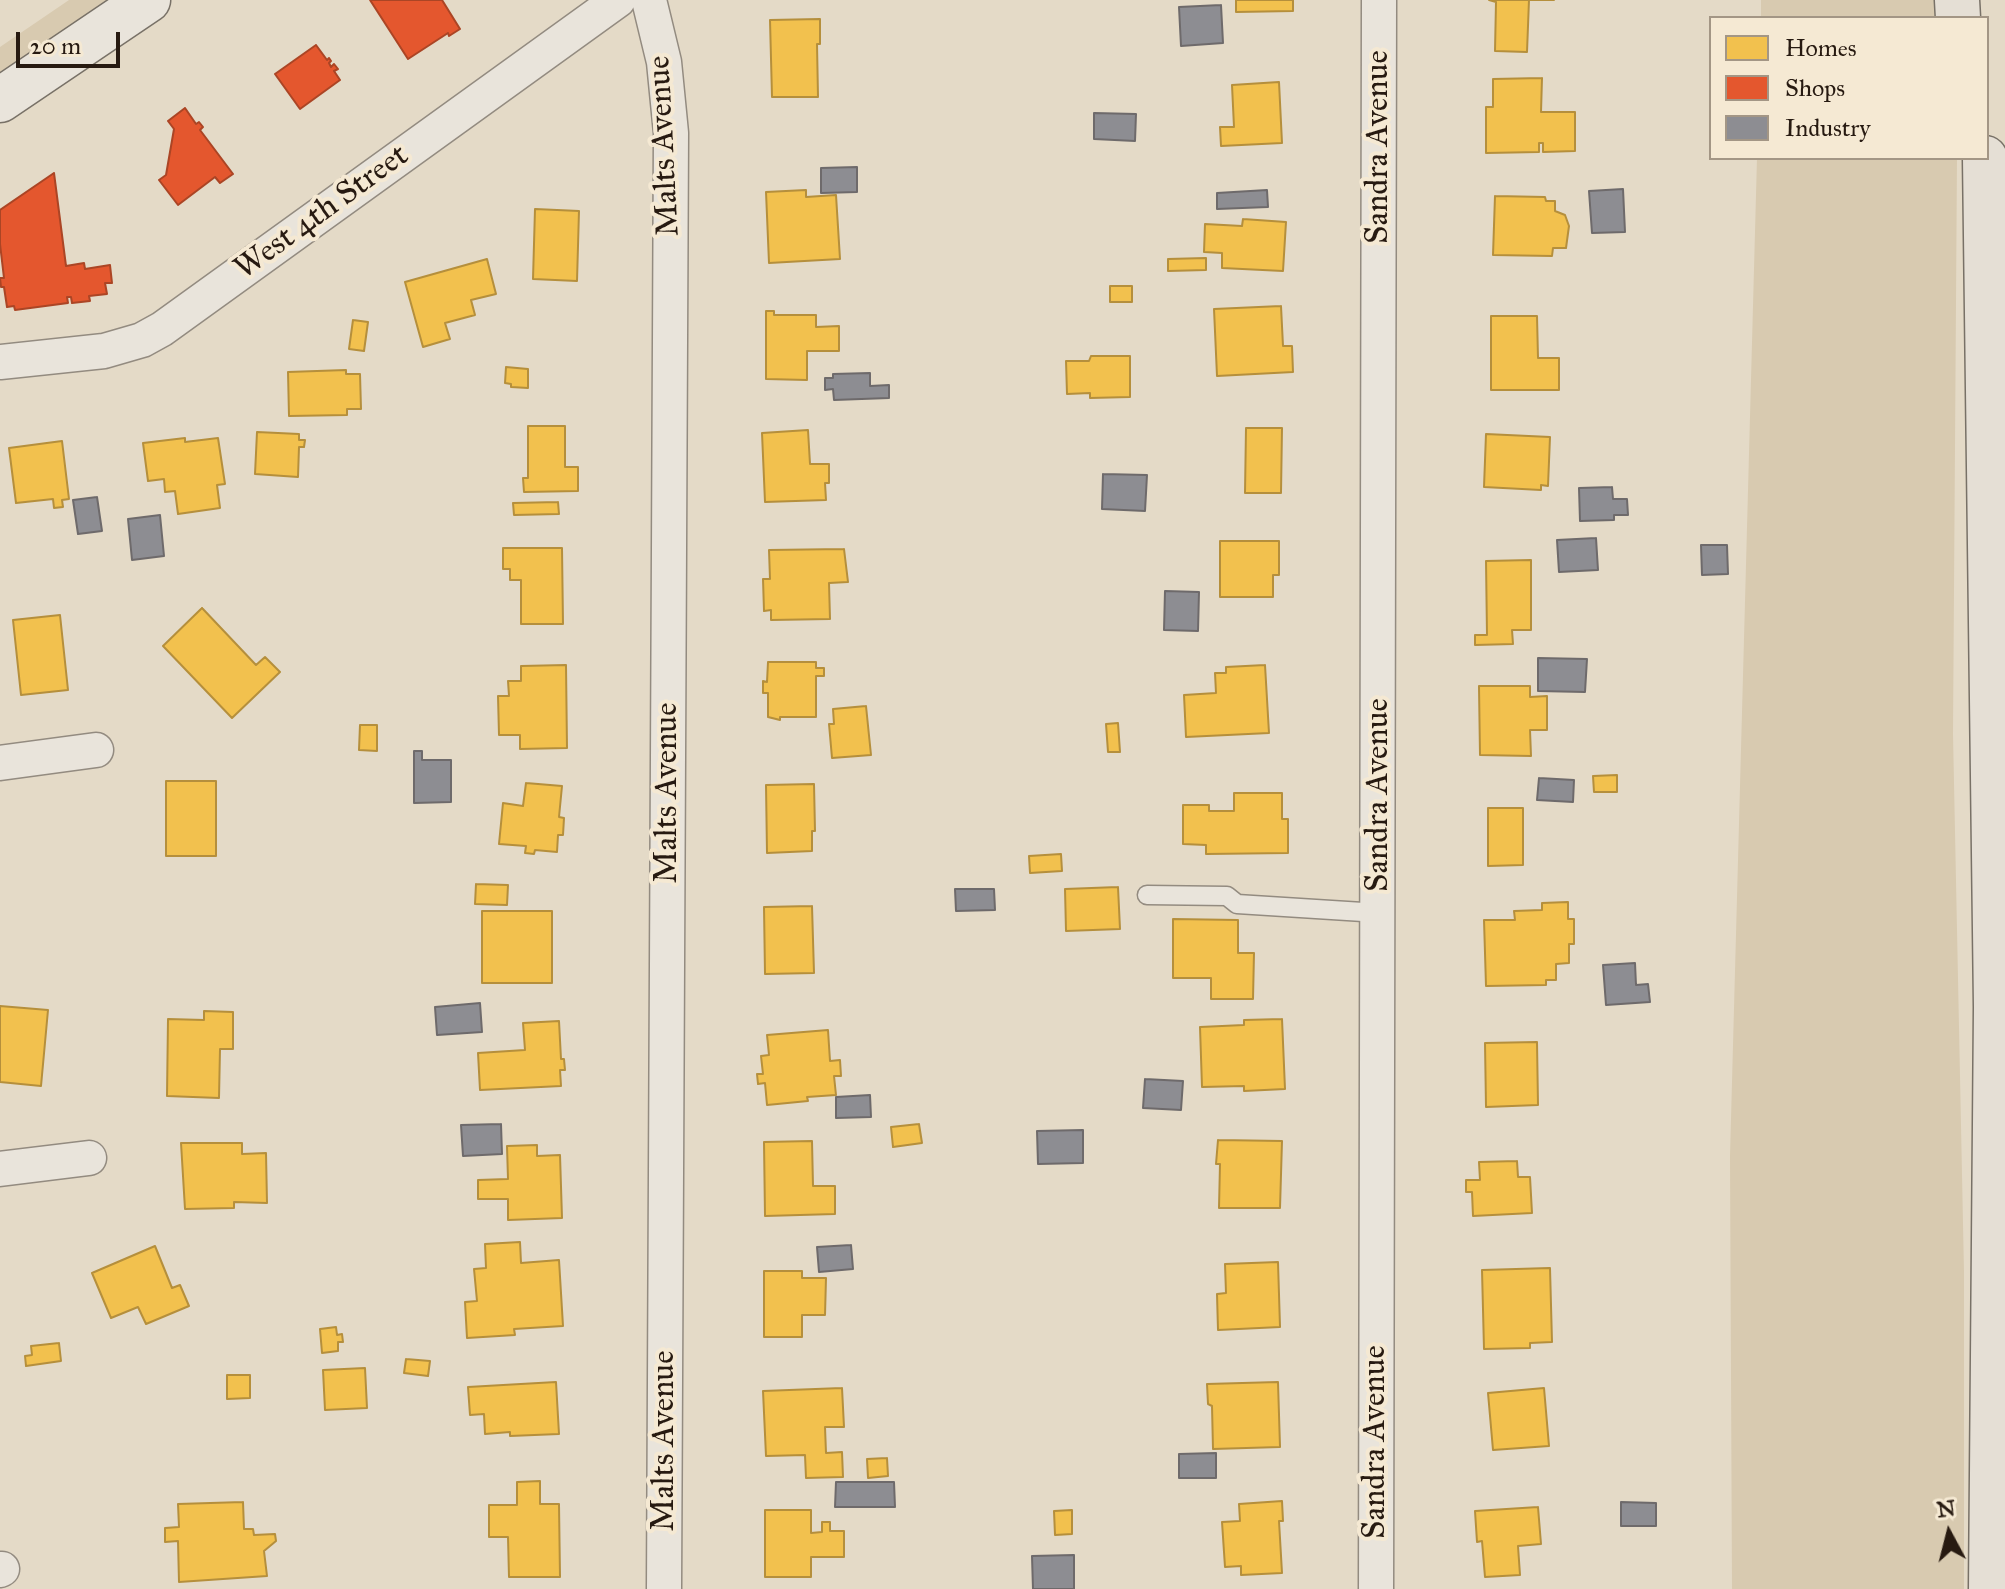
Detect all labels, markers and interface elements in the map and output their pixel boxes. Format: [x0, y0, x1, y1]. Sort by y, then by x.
scale bar [20, 16, 124, 66]
legend [1709, 16, 1989, 160]
text: 20 m [30, 31, 81, 61]
text: Homes [1785, 33, 1857, 63]
street label: Sandra Avenue [1360, 50, 1398, 244]
street label: Malts Avenue [641, 55, 689, 237]
text: Shops [1785, 73, 1845, 103]
text: Industry [1785, 113, 1871, 143]
street label: West 4th Street [228, 137, 416, 289]
street label: Sandra Avenue [1360, 698, 1398, 892]
street label: Malts Avenue [649, 702, 687, 884]
street label: Sandra Avenue [1357, 1345, 1395, 1539]
street label: Malts Avenue [646, 1350, 684, 1532]
north arrow [1909, 1493, 1989, 1573]
text: N [1935, 1494, 1957, 1523]

